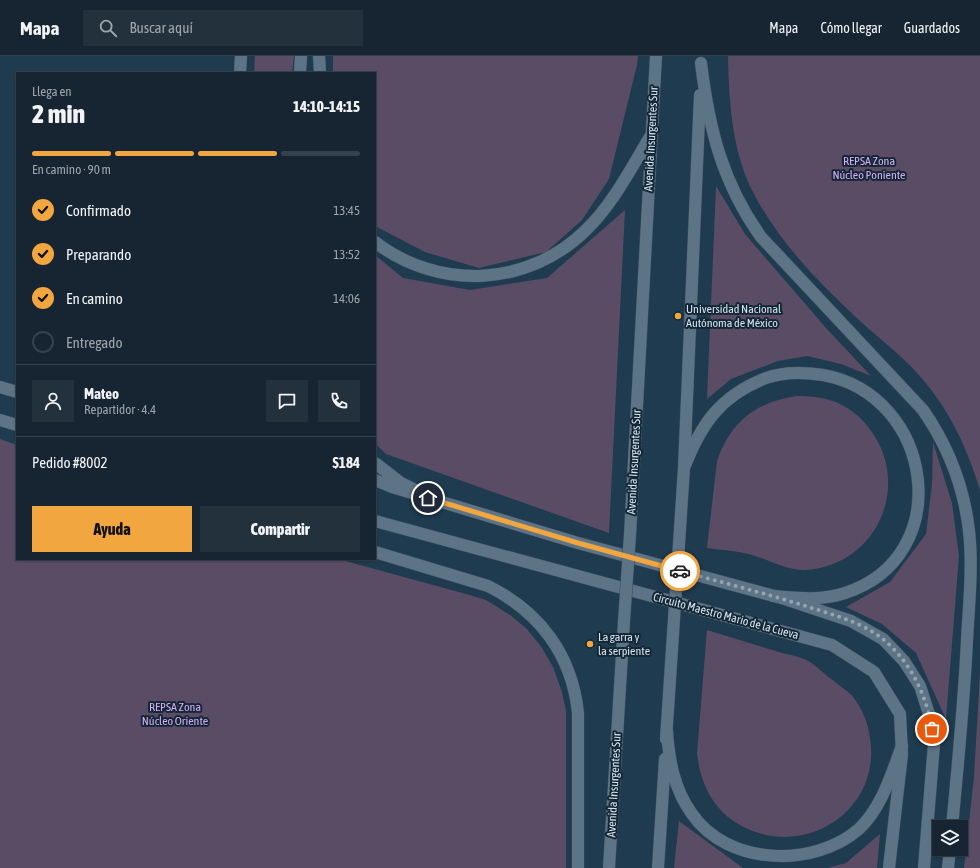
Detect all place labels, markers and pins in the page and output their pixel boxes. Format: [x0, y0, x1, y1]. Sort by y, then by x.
place label: Universidad Nacional Autónoma de México [686, 302, 782, 330]
marker: Universidad Nacional Autónoma de México [673, 311, 683, 321]
pin [411, 481, 445, 515]
place label: La garra y la serpiente [598, 630, 650, 658]
marker: La garra y la serpiente [585, 639, 595, 649]
pin [915, 712, 949, 746]

